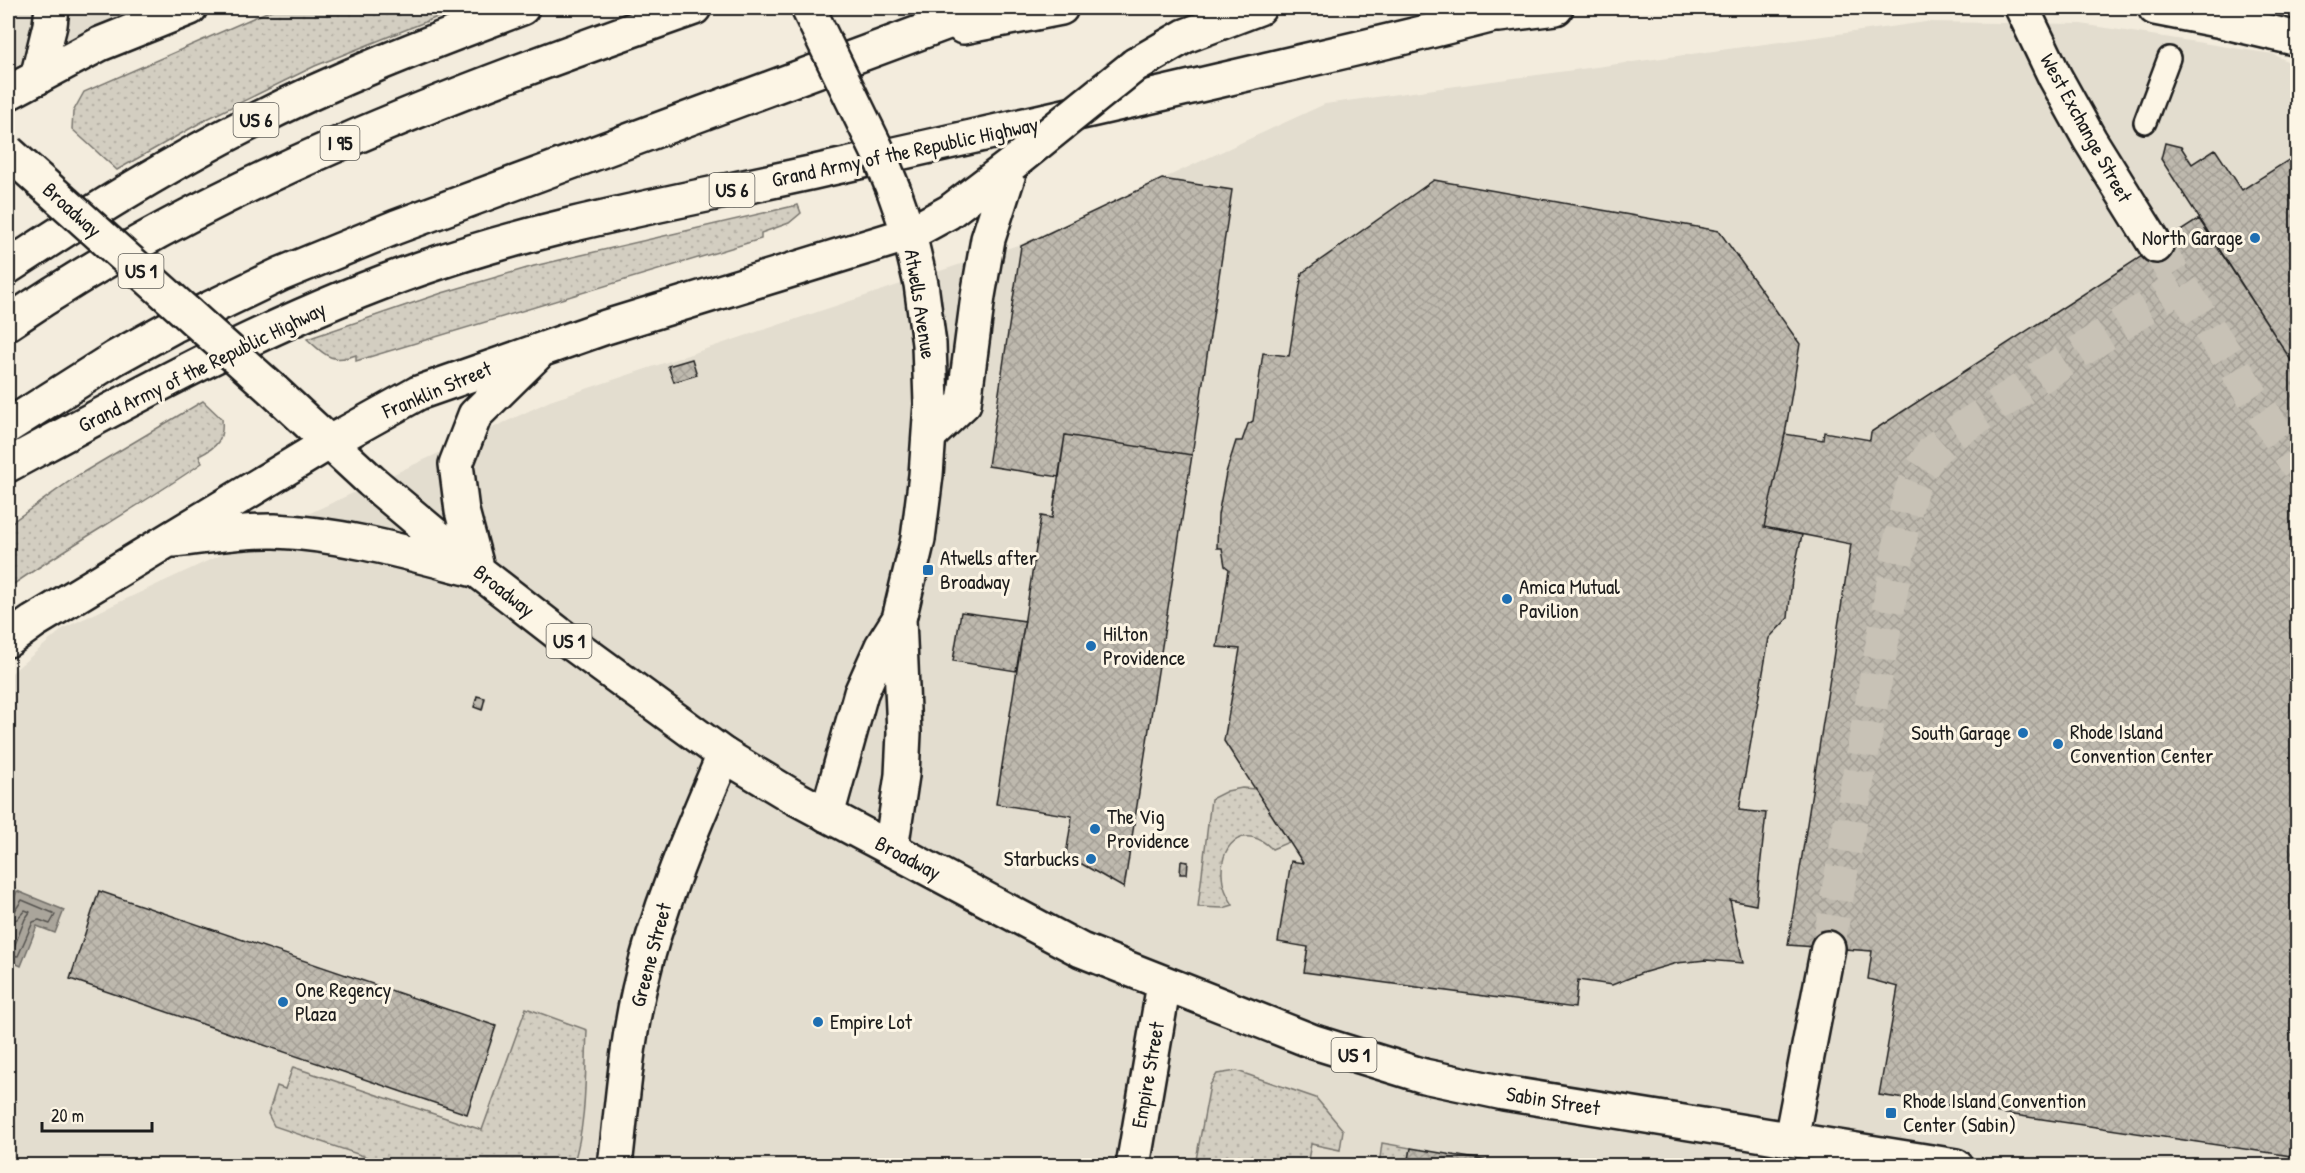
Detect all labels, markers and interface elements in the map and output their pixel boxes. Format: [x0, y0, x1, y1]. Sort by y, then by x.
street label: West Exchange Street [2033, 48, 2140, 208]
road number: US 6 [234, 103, 278, 137]
street label: Grand Army of the Republic Highway [769, 109, 1041, 194]
road number: I 95 [320, 126, 360, 160]
road number: US 6 [710, 173, 754, 207]
street label: Broadway [36, 175, 108, 244]
place label: North Garage [2142, 223, 2243, 252]
marker: North Garage [2248, 231, 2262, 245]
street label: Atwells Avenue [898, 247, 943, 361]
road number: US 1 [118, 254, 164, 288]
street label: Grand Army of the Republic Highway [73, 294, 330, 439]
street label: Franklin Street [377, 353, 497, 426]
place label: Atwells after Broadway [940, 543, 1037, 596]
street label: Broadway [468, 557, 541, 624]
marker: Atwells after Broadway [921, 563, 935, 577]
place label: Amica Mutual Pavilion [1519, 572, 1620, 625]
marker: Amica Mutual Pavilion [1500, 592, 1514, 606]
place label: Hilton Providence [1103, 619, 1185, 672]
road number: US 1 [546, 624, 592, 658]
marker: Hilton Providence [1084, 639, 1098, 653]
place label: Rhode Island Convention Center [2070, 717, 2213, 770]
place label: South Garage [1911, 718, 2011, 747]
marker: South Garage [2016, 726, 2030, 740]
marker: Rhode Island Convention Center [2051, 737, 2065, 751]
place label: The Vig Providence [1107, 802, 1189, 855]
marker: The Vig Providence [1088, 822, 1102, 836]
street label: Broadway [870, 828, 946, 887]
place label: Starbucks [1004, 844, 1079, 873]
marker: Starbucks [1084, 852, 1098, 866]
street label: Greene Street [623, 899, 678, 1010]
place label: One Regency Plaza [295, 975, 392, 1028]
marker: One Regency Plaza [276, 995, 290, 1009]
place label: Empire Lot [830, 1007, 913, 1036]
marker: Empire Lot [811, 1015, 825, 1029]
street label: Empire Street [1124, 1019, 1171, 1130]
road number: US 1 [1332, 1038, 1376, 1072]
street label: Sabin Street [1504, 1079, 1603, 1122]
place label: Rhode Island Convention Center (Sabin) [1903, 1086, 2086, 1139]
scale bar [42, 1095, 152, 1133]
text: 20 m [51, 1103, 84, 1128]
marker: Rhode Island Convention Center (Sabin) [1884, 1106, 1898, 1120]

